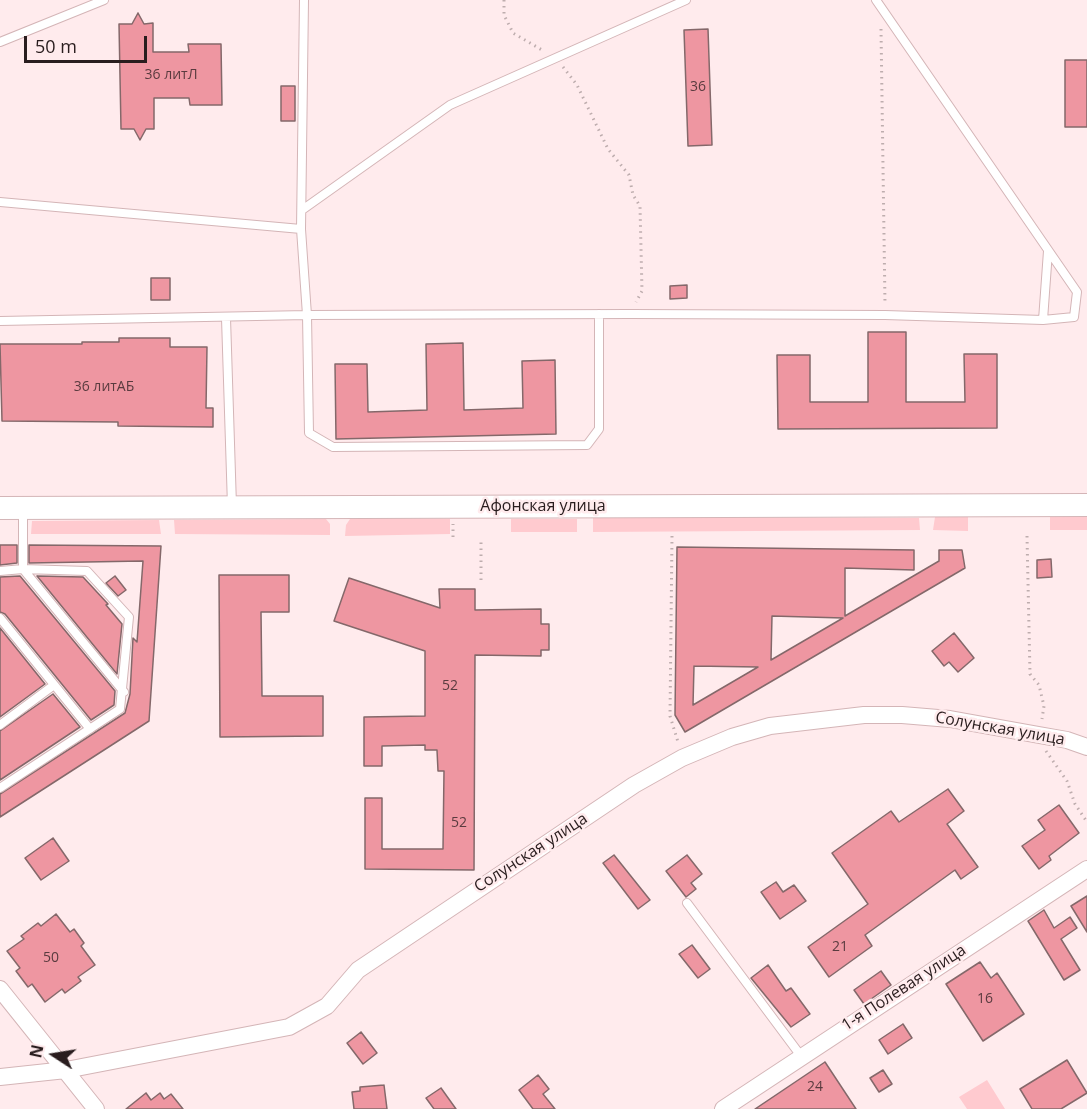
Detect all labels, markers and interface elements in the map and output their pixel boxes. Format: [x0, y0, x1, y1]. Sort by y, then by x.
scale bar [27, 24, 150, 62]
text: 50 m [35, 34, 77, 58]
house number: 36 литЛ [145, 67, 197, 83]
house number: 36 [690, 79, 706, 95]
house number: 36 литАБ [74, 379, 134, 395]
street label: Афонская улица [480, 496, 606, 516]
house number: 52 [442, 678, 458, 694]
street label: Солунская улица [934, 708, 1066, 750]
street label: Солунская улица [471, 809, 591, 897]
house number: 52 [451, 815, 467, 831]
house number: 21 [832, 939, 848, 955]
street label: 1-я Полевая улица [838, 941, 970, 1035]
house number: 50 [43, 950, 59, 966]
house number: 16 [977, 991, 993, 1007]
north arrow [24, 1025, 84, 1085]
text: N [24, 1043, 49, 1060]
house number: 24 [807, 1079, 823, 1095]

